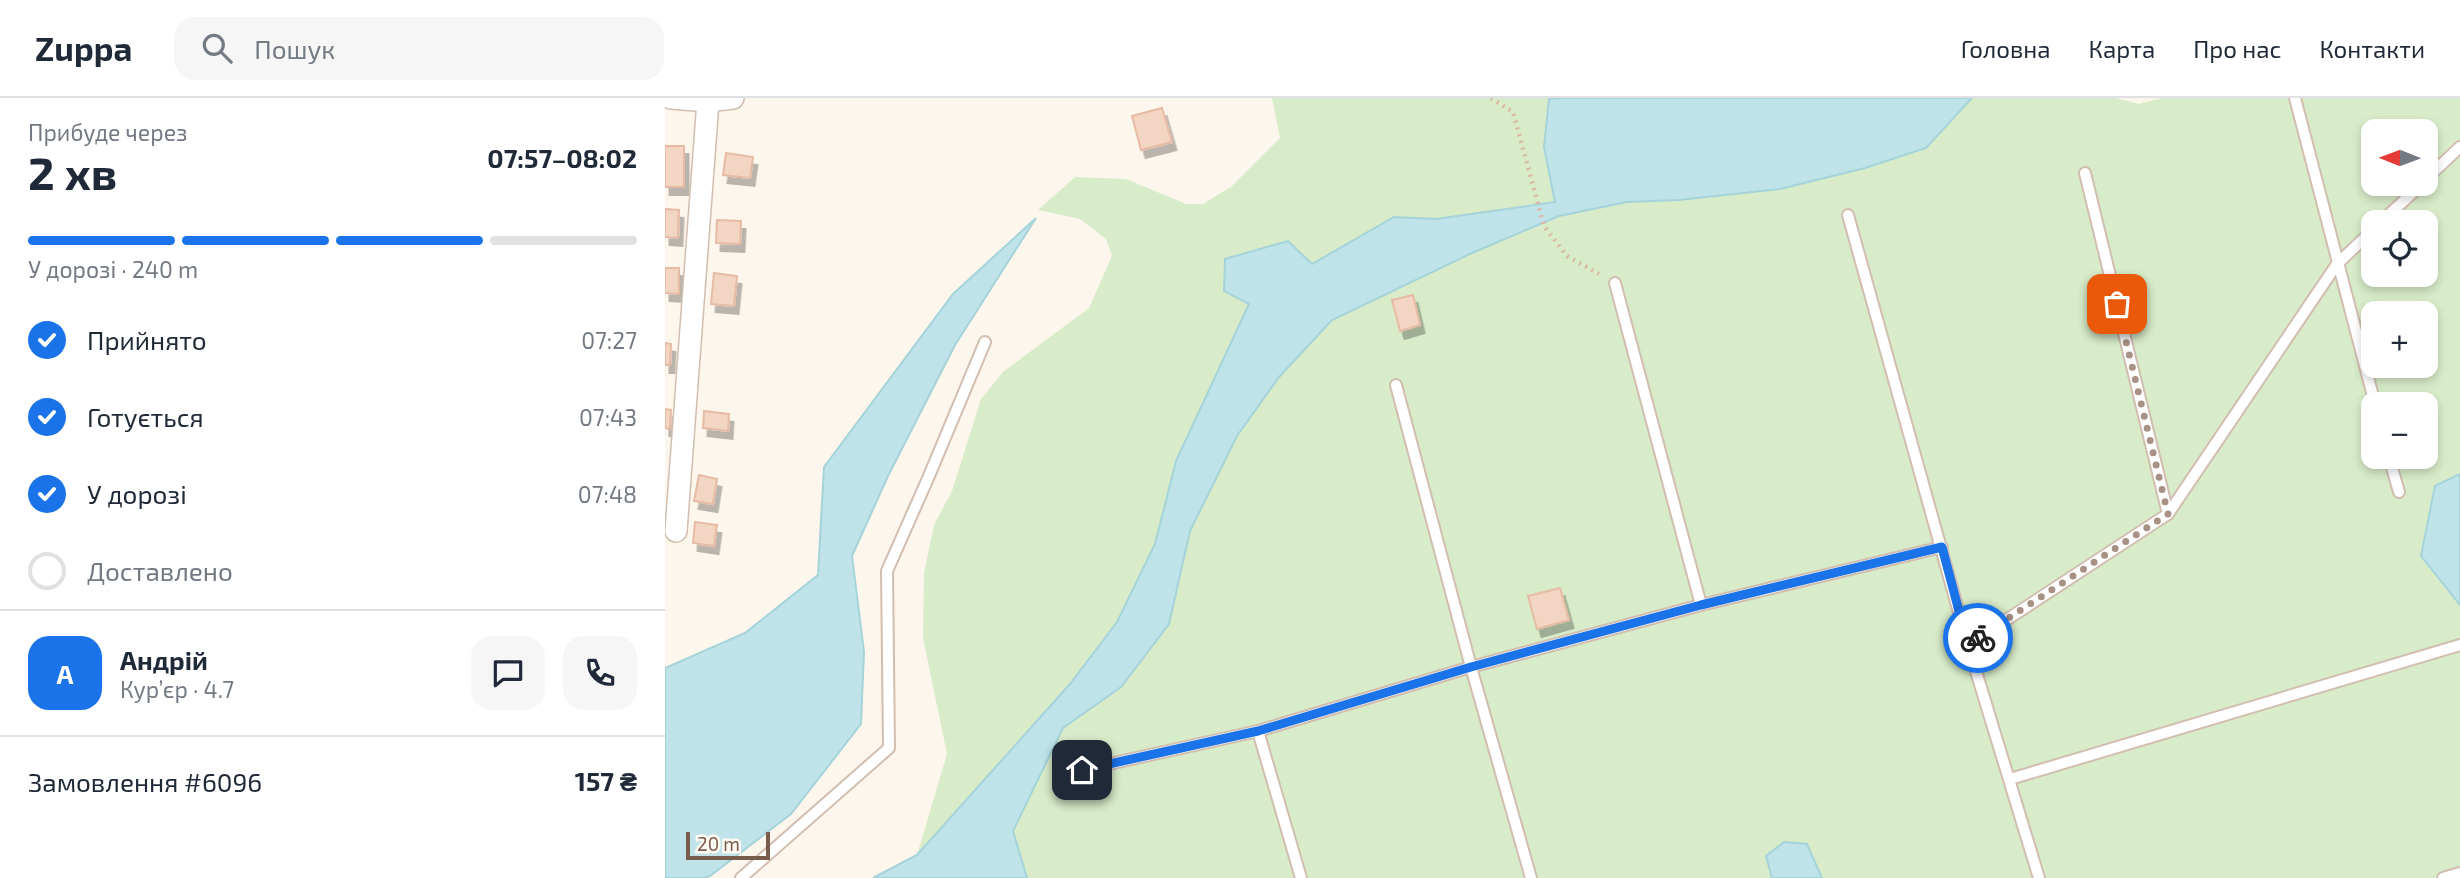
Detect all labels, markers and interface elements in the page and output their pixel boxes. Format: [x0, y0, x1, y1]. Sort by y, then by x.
search box [174, 17, 664, 80]
text: Zuppa [35, 28, 132, 68]
icon: search [198, 29, 236, 67]
text: Пошук [254, 33, 335, 64]
text: Головна [1961, 34, 2051, 63]
text: Карта [2089, 34, 2155, 63]
text: Про нас [2193, 34, 2281, 63]
text: Контакти [2319, 34, 2425, 63]
text: Прибуде через [28, 118, 188, 146]
north arrow [2361, 119, 2438, 196]
map controls [2361, 119, 2438, 469]
text: 07:57–08:02 [487, 142, 637, 173]
text: 2 хв [28, 144, 117, 199]
button: locate [2361, 210, 2438, 287]
text: У дорозі · 240 m [28, 255, 198, 283]
pin [2087, 274, 2147, 334]
icon: bag [2098, 285, 2136, 323]
button: + [2361, 301, 2438, 378]
icon: check [28, 321, 66, 359]
text: Прийнято [87, 324, 207, 355]
text: 07:27 [581, 326, 637, 354]
button: − [2361, 392, 2438, 469]
icon: check [28, 398, 66, 436]
text: Готується [87, 401, 204, 432]
text: 07:43 [579, 403, 637, 431]
icon: check [28, 475, 66, 513]
text: У дорозі [87, 478, 187, 509]
text: 07:48 [578, 480, 637, 508]
text: Доставлено [87, 555, 233, 586]
courier [1943, 603, 2013, 673]
icon: bike [1959, 619, 1997, 657]
button: chat [471, 636, 545, 710]
button: phone [563, 636, 637, 710]
text: Андрій [120, 644, 208, 675]
text: А [57, 658, 73, 689]
text: Кур’єр · 4.7 [120, 675, 234, 703]
pin [1052, 740, 1112, 800]
icon: home [1063, 751, 1101, 789]
text: 157 ₴ [575, 765, 637, 796]
text: Замовлення #6096 [28, 766, 262, 797]
scale bar [686, 829, 770, 861]
text: 20 m [697, 832, 740, 855]

